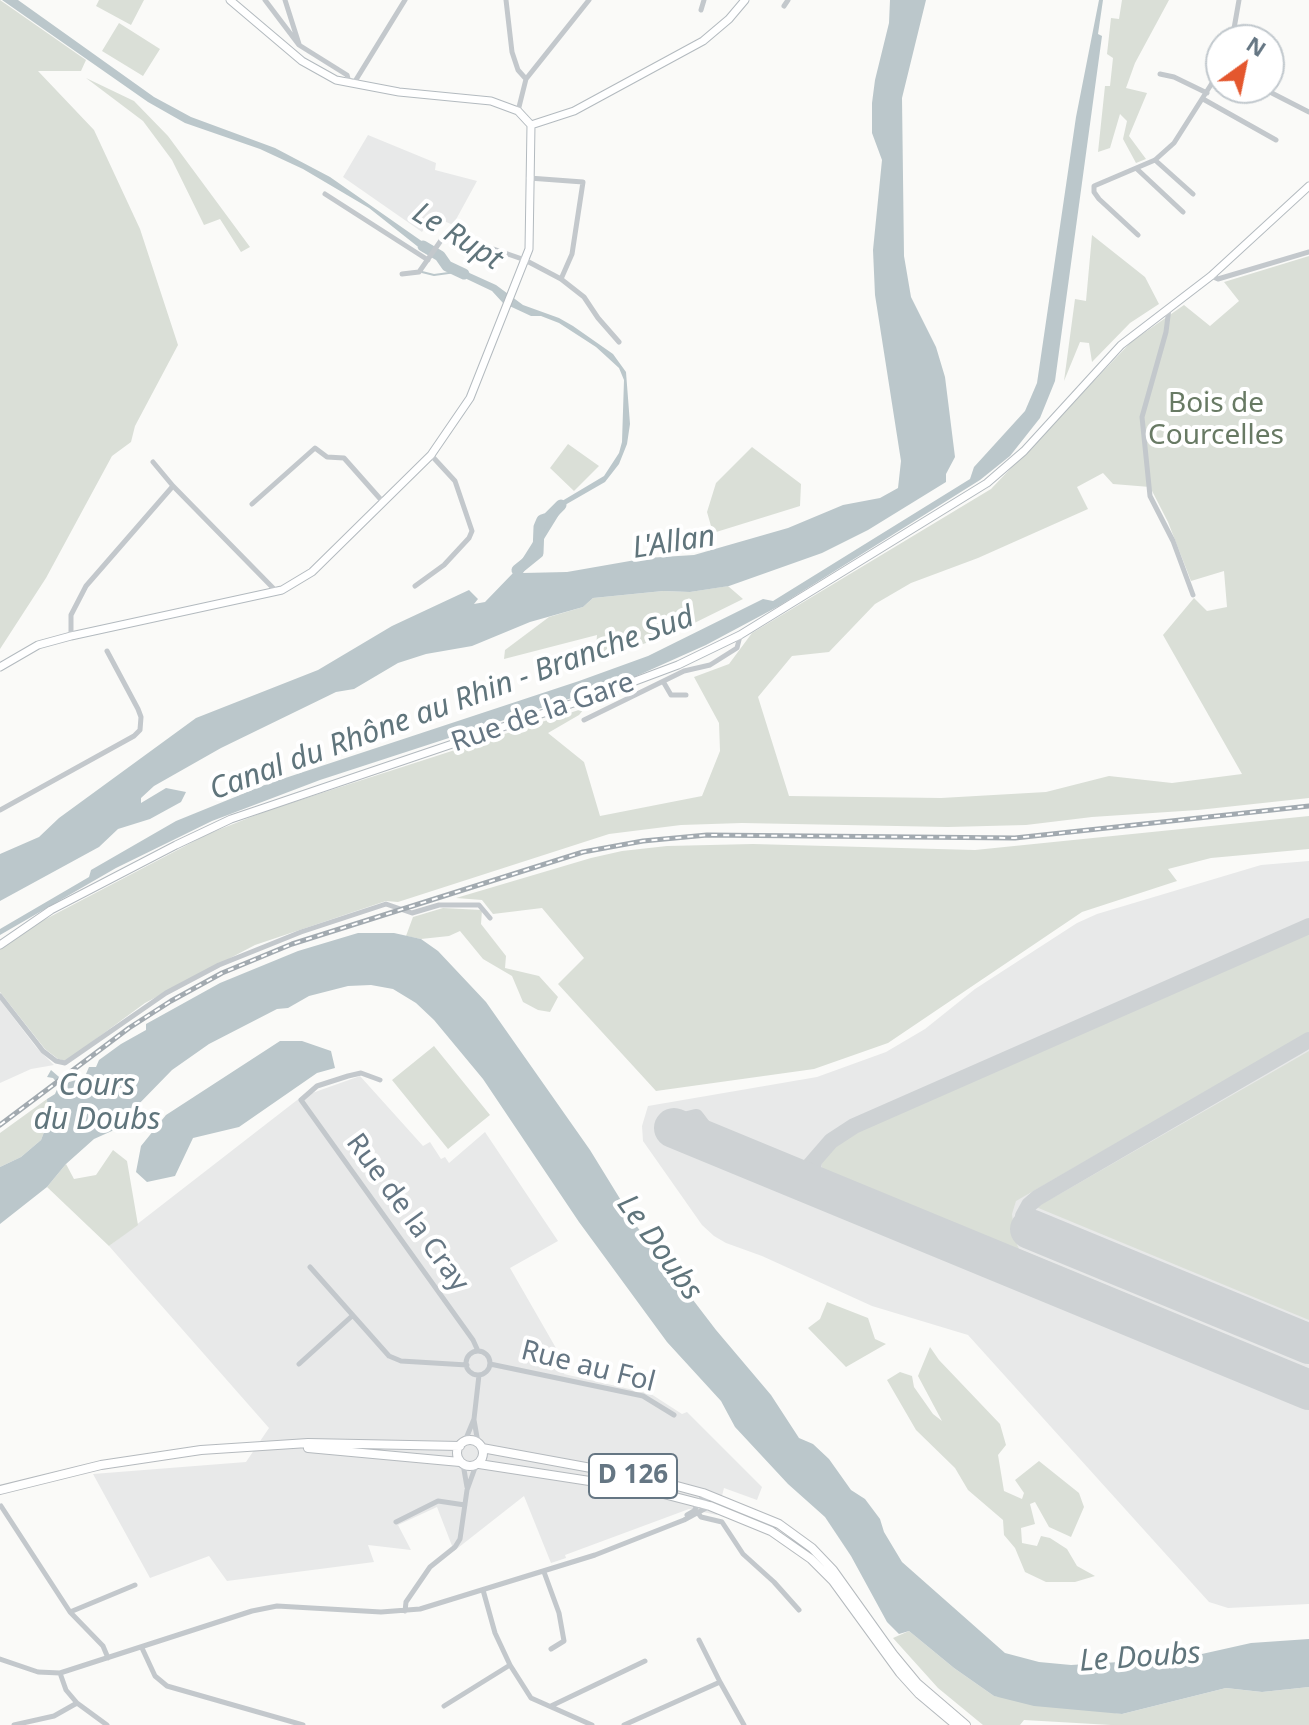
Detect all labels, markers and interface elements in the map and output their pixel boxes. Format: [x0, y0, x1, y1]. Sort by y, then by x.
north arrow [1205, 24, 1285, 104]
text: N [1241, 28, 1273, 63]
water label: Le Rupt [405, 196, 509, 278]
park label: Bois de Courcelles [1148, 387, 1284, 453]
water label: L'Allan [630, 519, 718, 567]
water label: Canal du Rhône au Rhin - Branche Sud [205, 599, 699, 809]
street label: Rue de la Gare [447, 666, 639, 760]
water label: Cours du Doubs [33, 1068, 161, 1138]
street label: Rue de la Cray [338, 1127, 476, 1299]
water label: Le Doubs [609, 1188, 709, 1308]
street label: Rue au Fol [518, 1334, 658, 1400]
road number: D 126 [589, 1454, 677, 1498]
water label: Le Doubs [1078, 1636, 1202, 1680]

